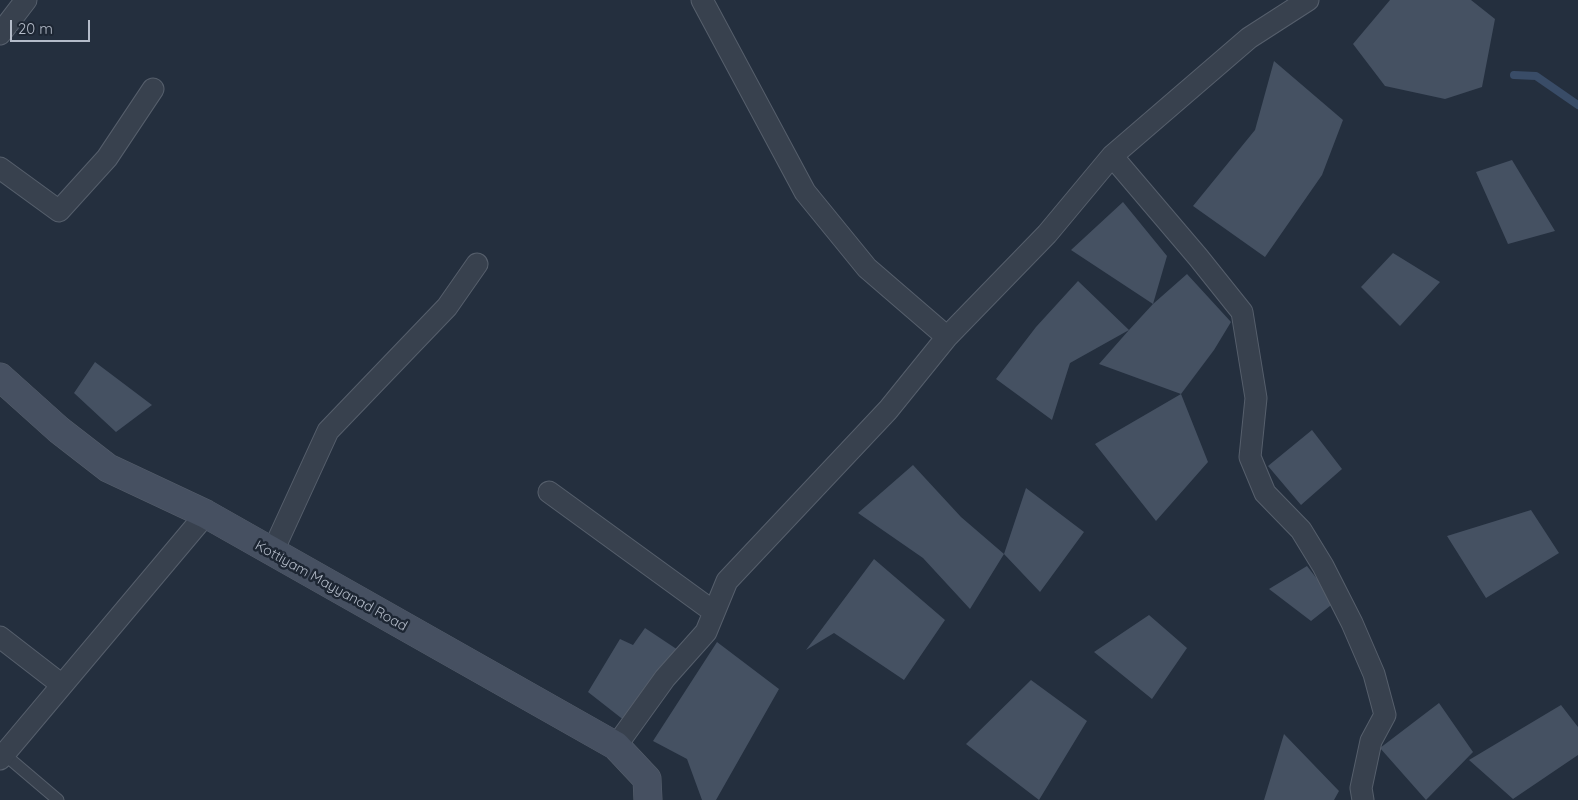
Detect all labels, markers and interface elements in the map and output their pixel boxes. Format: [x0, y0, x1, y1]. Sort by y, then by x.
scale bar [12, 10, 92, 42]
text: 20 m [18, 19, 53, 38]
street label: Kottiyam Mayyanad Road [252, 537, 410, 635]

